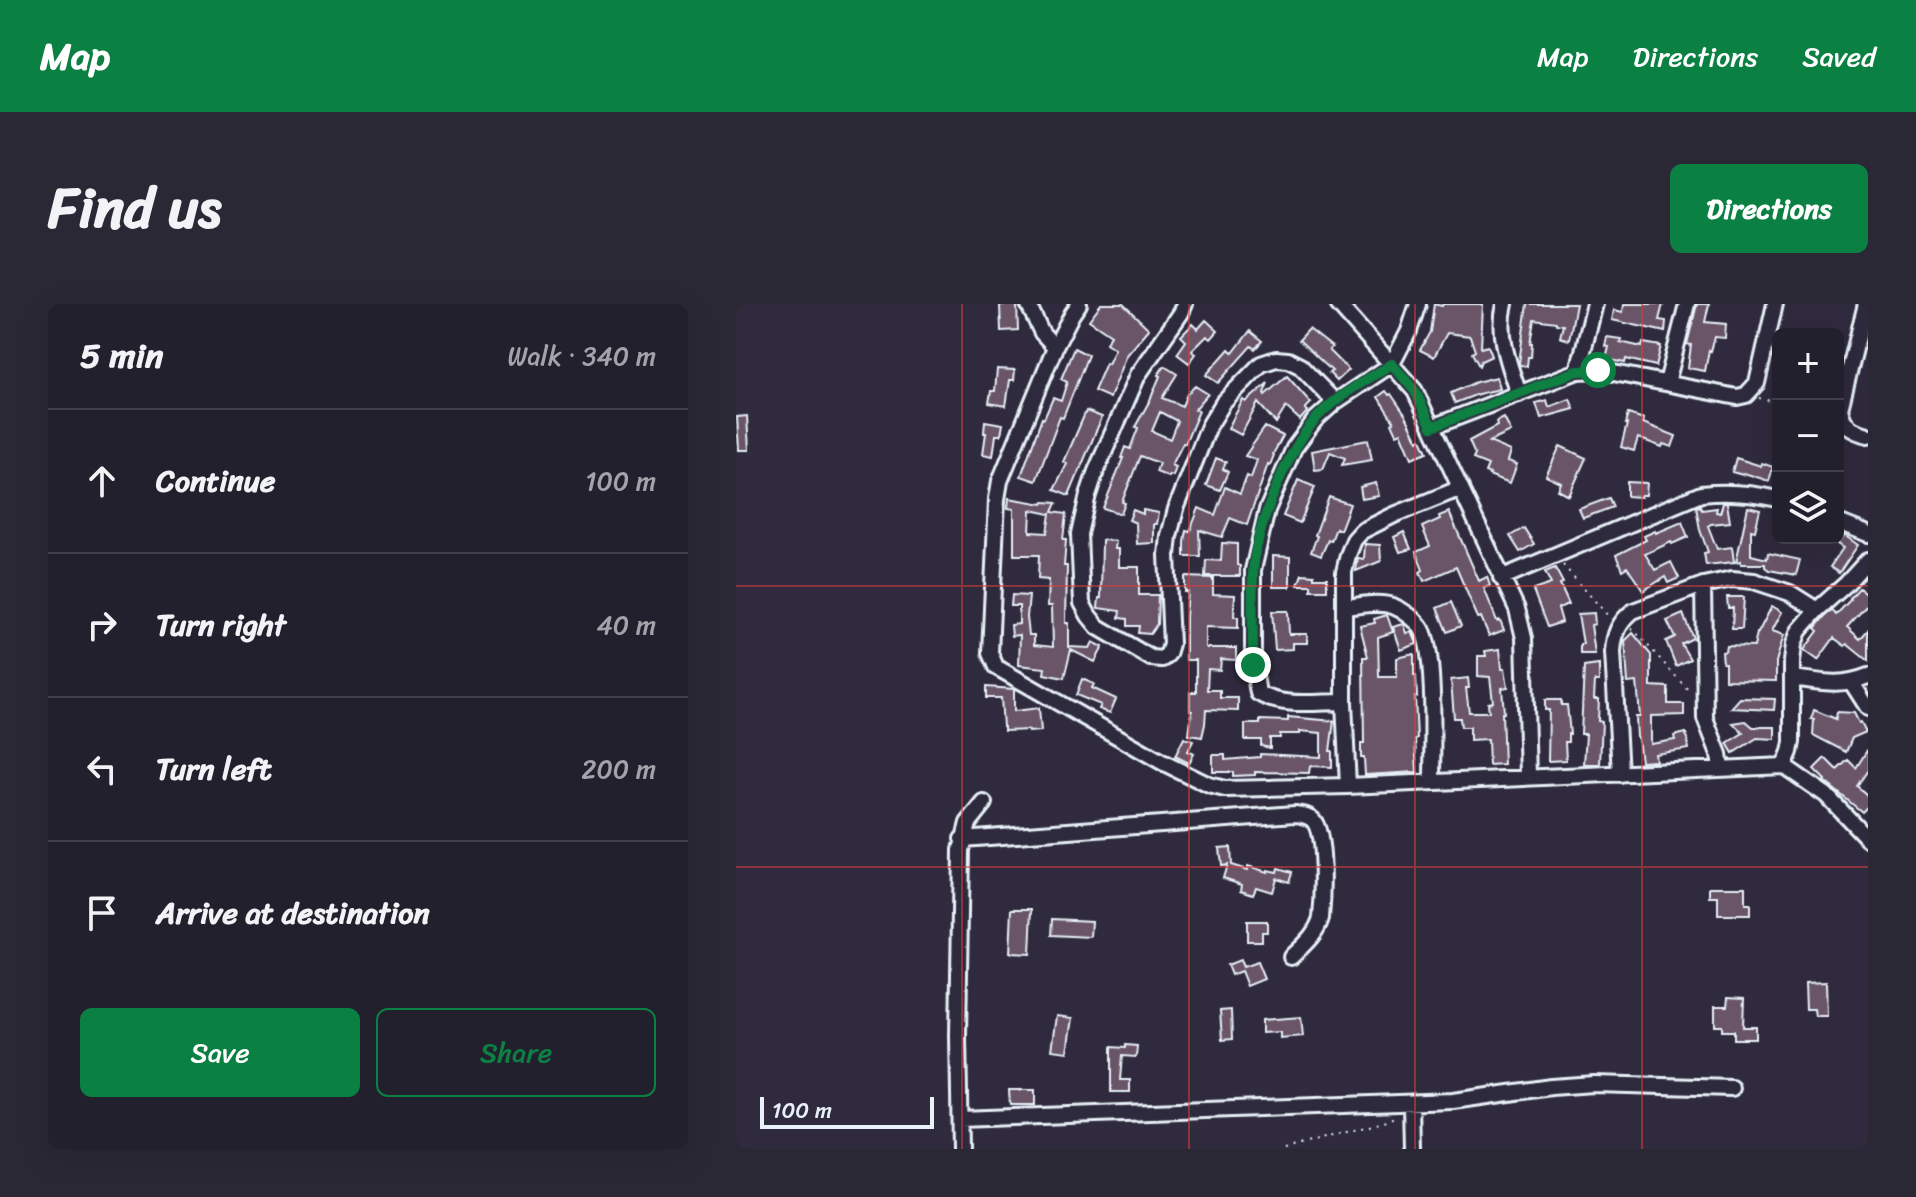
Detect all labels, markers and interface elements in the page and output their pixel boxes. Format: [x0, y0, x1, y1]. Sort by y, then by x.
text: Map [40, 23, 110, 90]
text: Map [1537, 32, 1589, 81]
text: Directions [1633, 32, 1758, 81]
text: Saved [1802, 32, 1876, 81]
text: Find us [48, 159, 221, 258]
button: Directions [1670, 164, 1868, 253]
text: 5 min [80, 326, 163, 386]
map controls [1772, 328, 1844, 544]
button: + [1772, 328, 1844, 400]
text: Walk · 340 m [508, 333, 656, 379]
route start [1580, 352, 1616, 388]
button: − [1772, 400, 1844, 472]
text: Continue [156, 454, 275, 508]
text: 100 m [585, 458, 656, 504]
icon: ahead [80, 459, 124, 503]
button: layers [1772, 472, 1844, 544]
text: Turn right [156, 598, 286, 652]
text: 40 m [597, 602, 656, 648]
icon: right [80, 603, 124, 647]
route end [1235, 647, 1271, 683]
text: Turn left [156, 742, 272, 796]
text: 200 m [581, 746, 656, 792]
icon: left [80, 747, 124, 791]
text: Arrive at destination [156, 886, 430, 940]
icon: arrive [80, 891, 124, 935]
button: Save [80, 1008, 360, 1097]
button: Share [376, 1008, 656, 1097]
text: 100 m [772, 1091, 832, 1130]
scale bar [760, 1093, 934, 1129]

